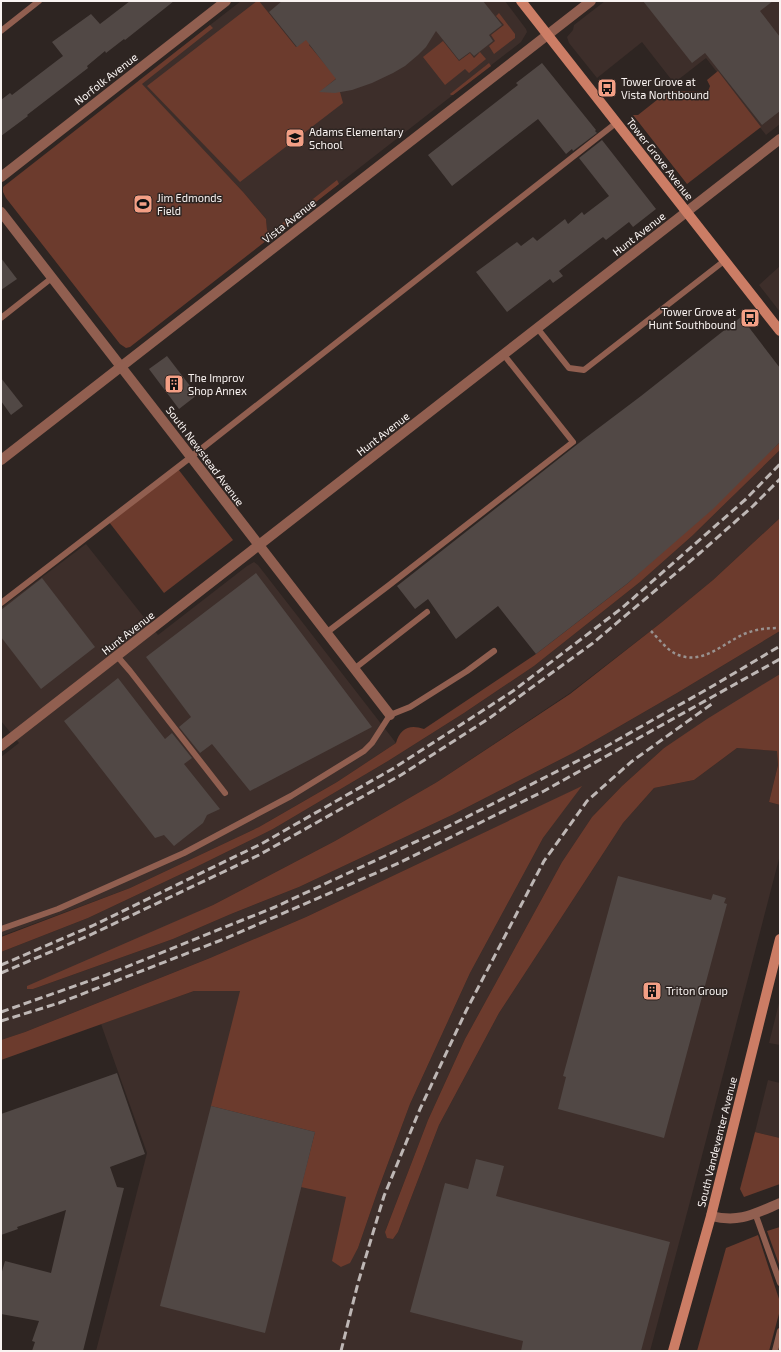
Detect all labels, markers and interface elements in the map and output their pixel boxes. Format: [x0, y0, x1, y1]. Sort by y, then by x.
street label: Norfolk Avenue [72, 50, 140, 107]
place label: Tower Grove at Vista Northbound [621, 75, 709, 101]
bus stop icon: Tower Grove at Vista Northbound [596, 77, 618, 99]
street label: Tower Grove Avenue [624, 115, 697, 203]
place label: Adams Elementary School [309, 125, 404, 151]
school or university icon: Adams Elementary School [284, 127, 306, 149]
place label: Jim Edmonds Field [157, 191, 223, 217]
sports icon: Jim Edmonds Field [132, 193, 154, 215]
street label: Vista Avenue [259, 196, 318, 246]
street label: Hunt Avenue [610, 209, 668, 258]
place label: Tower Grove at Hunt Southbound [649, 305, 736, 331]
bus stop icon: Tower Grove at Hunt Southbound [739, 307, 761, 329]
place label: The Improv Shop Annex [188, 371, 247, 397]
building icon: The Improv Shop Annex [163, 373, 185, 395]
street label: South Newstead Avenue [164, 403, 247, 508]
street label: Hunt Avenue [354, 409, 412, 458]
street label: Hunt Avenue [99, 608, 157, 657]
building icon: Triton Group [641, 980, 663, 1002]
place label: Triton Group [666, 984, 728, 997]
street label: South Vandeventer Avenue [694, 1075, 739, 1208]

